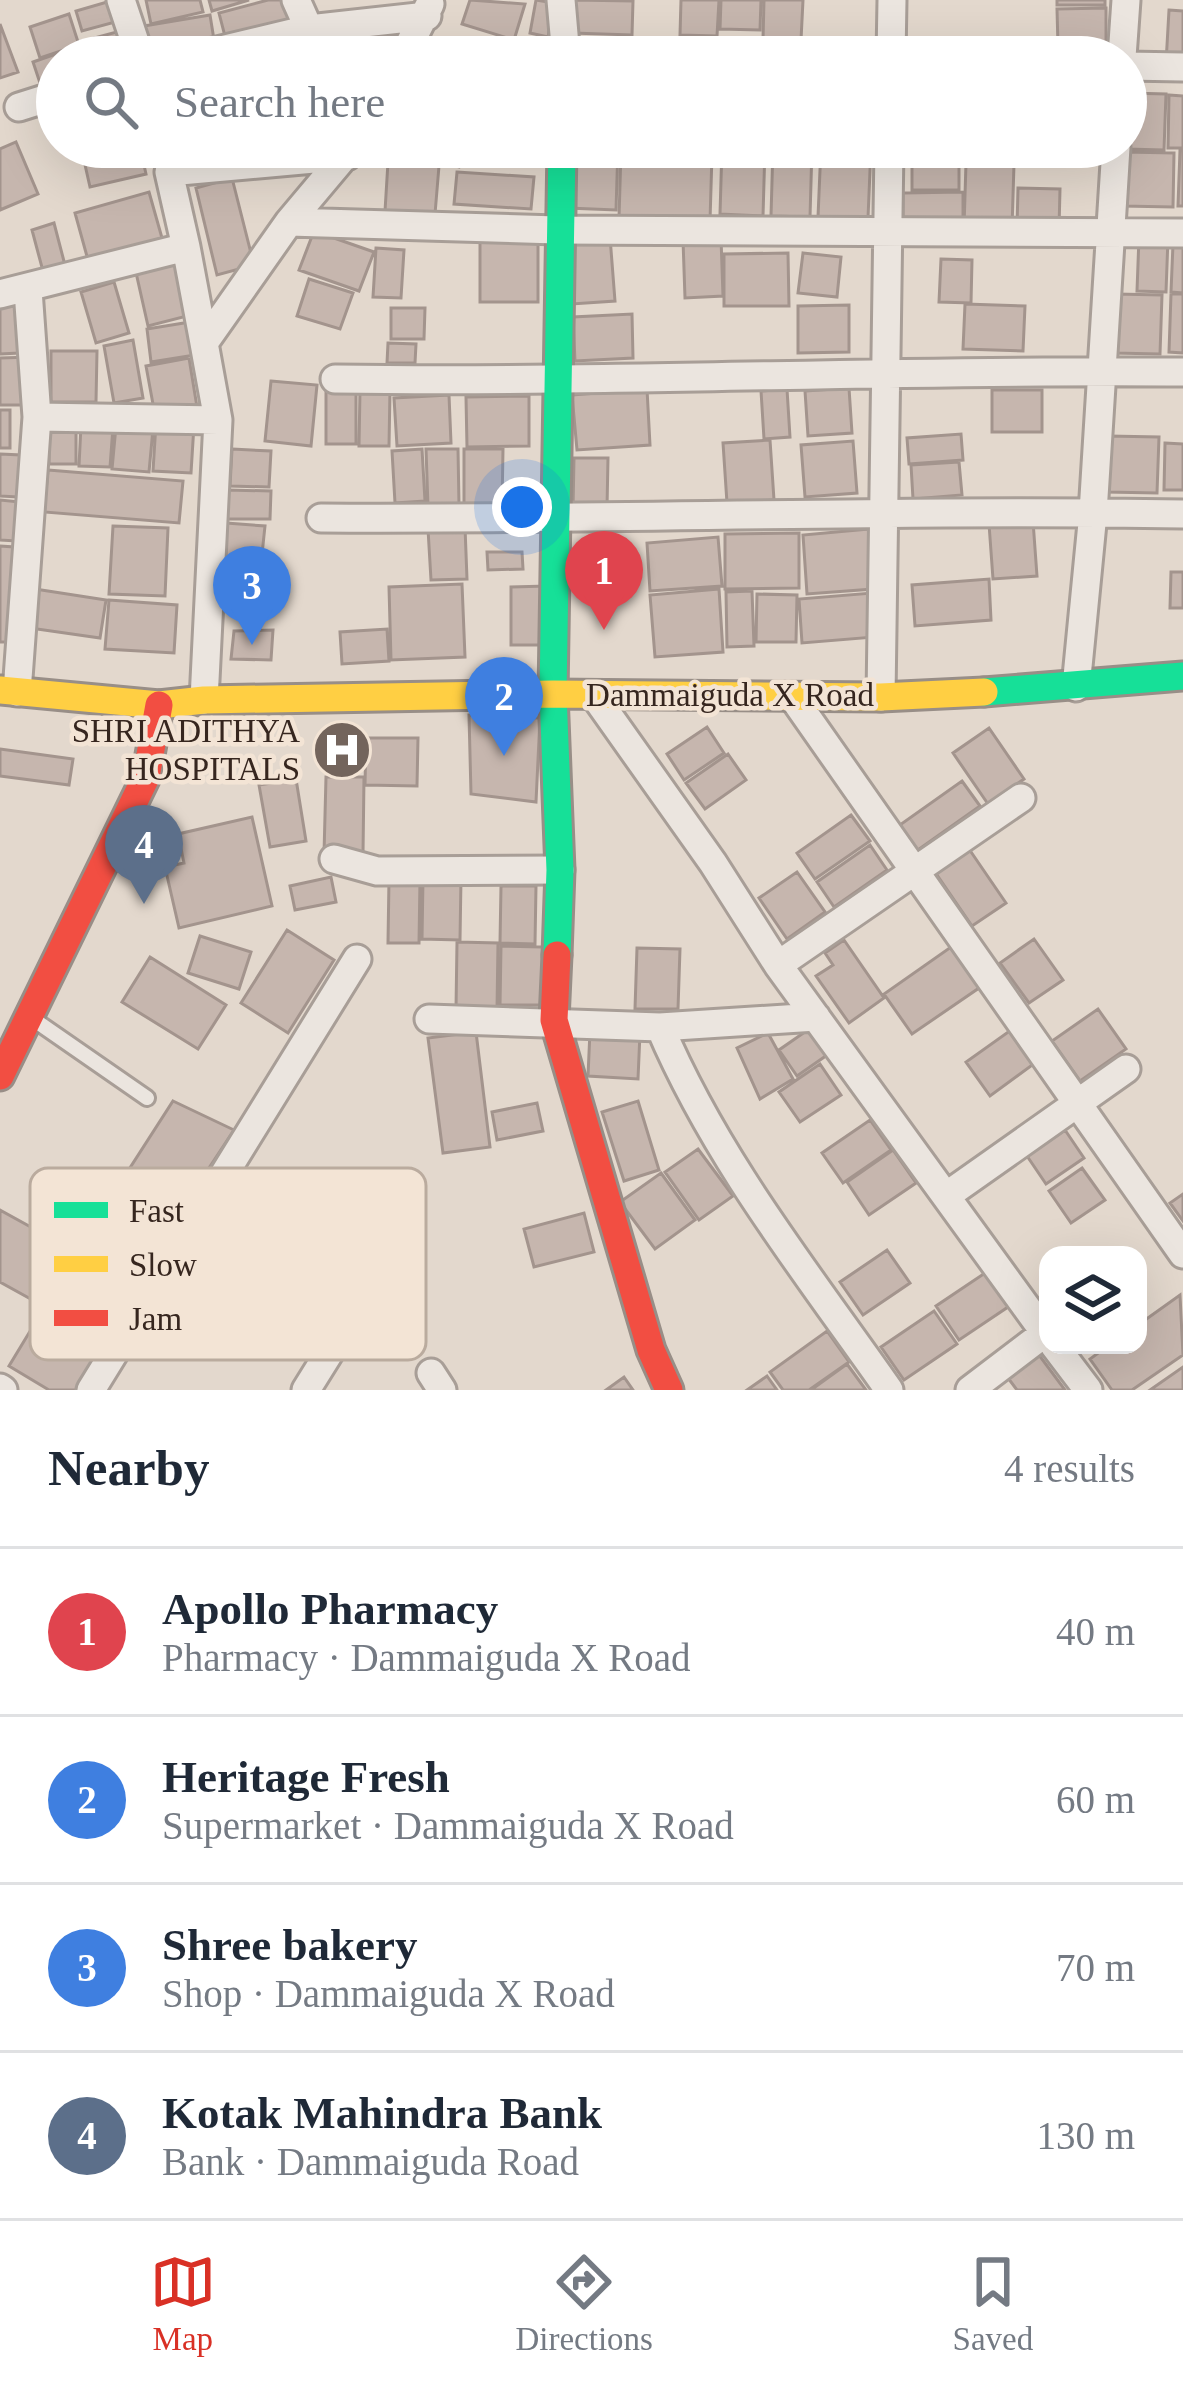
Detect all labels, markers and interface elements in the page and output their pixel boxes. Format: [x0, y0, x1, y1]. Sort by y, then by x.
search box [36, 36, 1147, 168]
icon: search [78, 69, 144, 135]
text: Search here [174, 77, 385, 127]
your location [492, 477, 552, 537]
pin: 1 [565, 531, 643, 630]
pin: 3 [213, 546, 291, 645]
pin: 2 [465, 657, 543, 756]
street label: Dammaiguda X Road [586, 677, 874, 713]
place label: SHRI ADITHYA HOSPITALS [72, 713, 300, 787]
hospital icon: SHRI ADITHYA HOSPITALS [311, 719, 373, 781]
pin: 4 [105, 805, 183, 904]
legend [30, 1168, 426, 1360]
text: Fast [129, 1193, 184, 1229]
map controls [1039, 1246, 1147, 1354]
button: layers [1039, 1246, 1147, 1354]
text: Slow [129, 1247, 197, 1283]
text: Jam [129, 1301, 182, 1337]
text: Nearby [48, 1440, 209, 1496]
text: 4 results [1004, 1447, 1135, 1490]
text: Apollo Pharmacy [162, 1584, 498, 1634]
text: 1 [77, 1610, 97, 1653]
text: 40 m [1056, 1610, 1135, 1653]
text: Pharmacy · Dammaiguda X Road [162, 1636, 691, 1679]
text: Heritage Fresh [162, 1752, 450, 1802]
text: 2 [77, 1778, 97, 1821]
text: 60 m [1056, 1778, 1135, 1821]
text: Supermarket · Dammaiguda X Road [162, 1804, 734, 1847]
text: Shree bakery [162, 1920, 417, 1970]
text: 3 [77, 1946, 97, 1989]
text: 70 m [1056, 1946, 1135, 1989]
text: Shop · Dammaiguda X Road [162, 1972, 615, 2015]
text: Kotak Mahindra Bank [162, 2088, 602, 2138]
text: 4 [77, 2114, 97, 2157]
text: 130 m [1036, 2114, 1135, 2157]
text: Bank · Dammaiguda Road [162, 2140, 579, 2183]
tab: Map [150, 2249, 216, 2358]
tab: Directions [515, 2249, 653, 2358]
tab: Saved [953, 2249, 1033, 2358]

